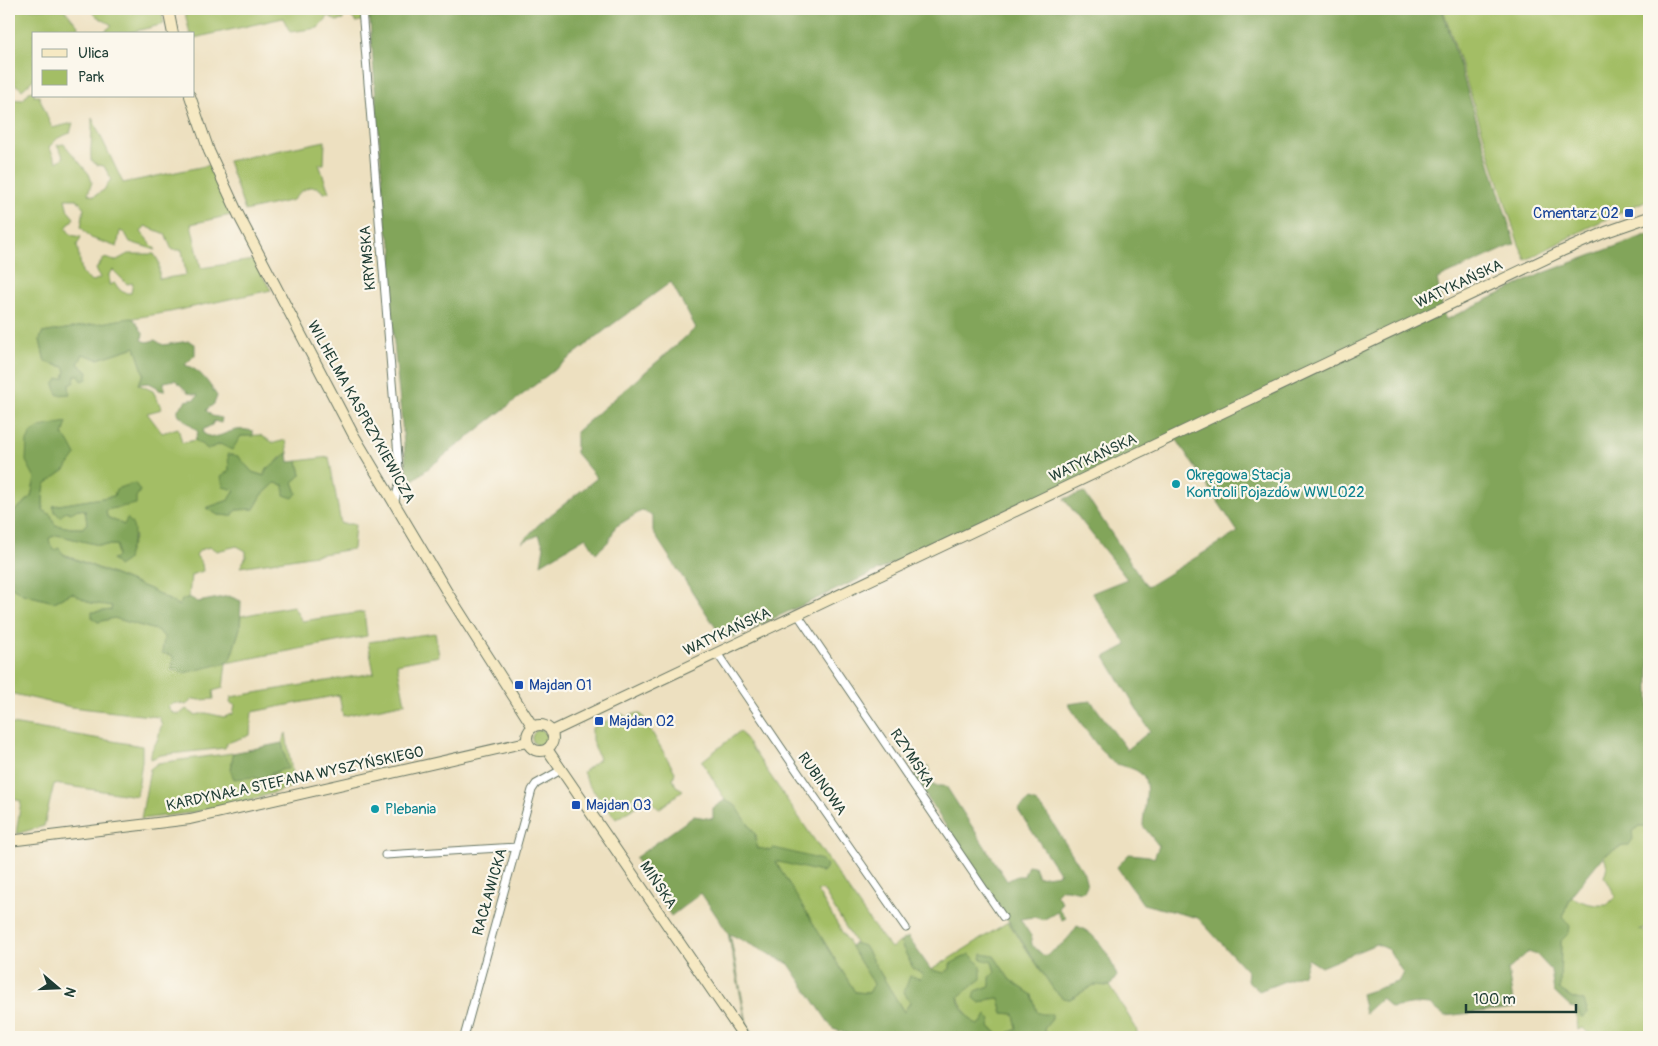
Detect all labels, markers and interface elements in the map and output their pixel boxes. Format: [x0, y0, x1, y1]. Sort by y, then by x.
legend [32, 32, 195, 98]
text: Ulica [78, 44, 109, 63]
text: Park [78, 68, 105, 87]
place label: Cmentarz 02 [1533, 204, 1619, 223]
marker: Cmentarz 02 [1623, 207, 1635, 219]
street label: KRYMSKA [356, 225, 380, 291]
street label: WATYKAŃSKA [1412, 255, 1506, 313]
street label: WILHELMA KASPRZYKIEWICZA [303, 317, 419, 507]
street label: WATYKAŃSKA [1046, 429, 1140, 487]
place label: Okręgowa Stacja Kontroli Pojazdów WWL022 [1186, 466, 1365, 502]
marker: Okręgowa Stacja Kontroli Pojazdów WWL022 [1170, 478, 1182, 490]
street label: WATYKAŃSKA [680, 603, 774, 661]
place label: Majdan 01 [529, 676, 592, 695]
marker: Majdan 01 [513, 679, 525, 691]
place label: Majdan 02 [609, 712, 674, 731]
marker: Majdan 02 [593, 715, 605, 727]
street label: RZYMSKA [886, 725, 938, 791]
street label: KARDYNAŁA STEFANA WYSZYŃSKIEGO [165, 742, 425, 816]
street label: RUBINOWA [793, 749, 851, 819]
place label: Majdan 03 [586, 796, 651, 815]
marker: Majdan 03 [570, 799, 582, 811]
place label: Plebania [385, 800, 436, 819]
marker: Plebania [369, 803, 381, 815]
street label: RACŁAWICKA [468, 846, 512, 938]
street label: MIŃSKA [635, 858, 681, 912]
north arrow [32, 964, 82, 1014]
scale bar [1466, 981, 1576, 1013]
text: N [60, 985, 79, 999]
text: 100 m [1473, 990, 1516, 1009]

